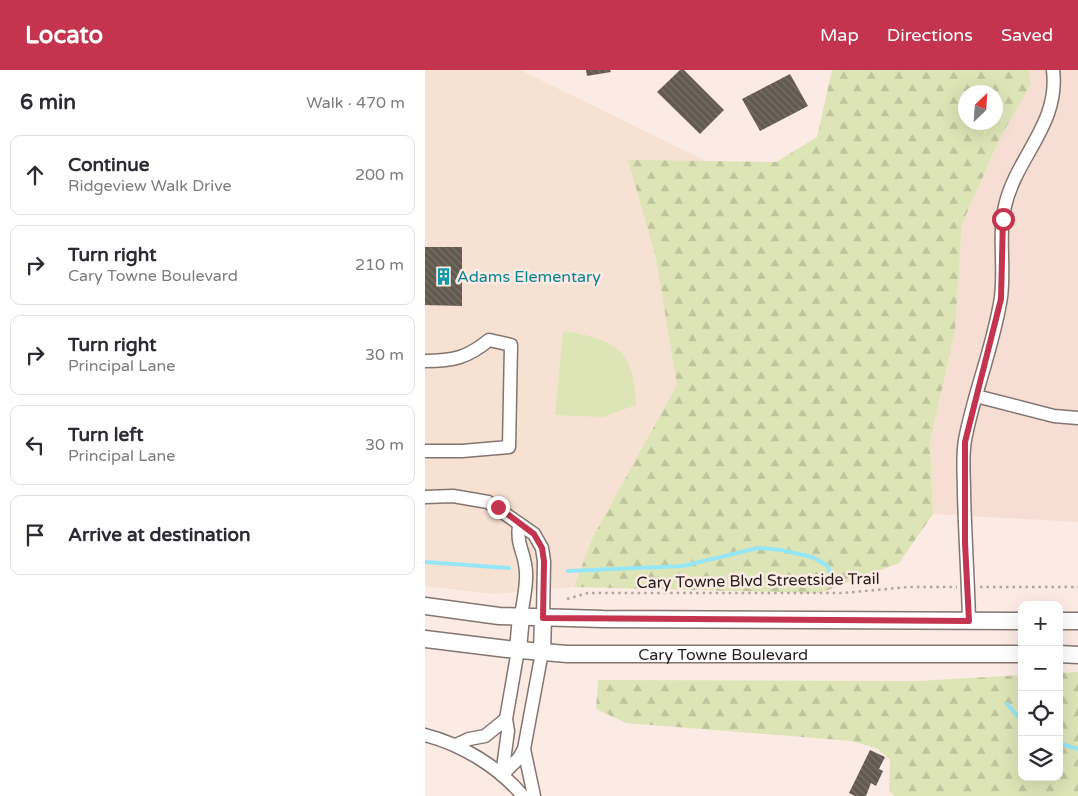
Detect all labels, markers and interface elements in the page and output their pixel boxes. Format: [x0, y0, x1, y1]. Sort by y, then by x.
text: Locato [25, 21, 103, 50]
text: Map [820, 24, 859, 46]
text: Directions [887, 24, 973, 46]
text: Saved [1001, 24, 1053, 46]
north arrow [958, 85, 1003, 130]
text: 6 min [20, 90, 76, 115]
text: Walk · 470 m [306, 93, 405, 113]
text: Continue [68, 154, 150, 176]
icon: ahead [21, 161, 49, 189]
text: 200 m [355, 165, 404, 185]
text: Ridgeview Walk Drive [68, 176, 232, 196]
route start [992, 208, 1015, 231]
text: Turn right [68, 244, 156, 266]
icon: right [21, 251, 49, 279]
text: 210 m [355, 255, 404, 275]
text: Cary Towne Boulevard [68, 266, 238, 286]
building icon: Adams Elementary [433, 266, 453, 286]
place label: Adams Elementary [457, 267, 601, 287]
text: Turn right [68, 334, 156, 356]
icon: right [21, 341, 49, 369]
text: 30 m [365, 345, 404, 365]
text: Principal Lane [68, 356, 175, 376]
text: Turn left [68, 424, 144, 446]
icon: left [21, 431, 49, 459]
text: 30 m [365, 435, 404, 455]
text: Principal Lane [68, 446, 175, 466]
route end [487, 496, 510, 519]
icon: arrive [21, 521, 49, 549]
text: Arrive at destination [68, 524, 251, 546]
street label: Cary Towne Blvd Streetside Trail [636, 569, 880, 593]
map controls [1018, 601, 1063, 781]
button: + [1018, 601, 1063, 646]
street label: Cary Towne Boulevard [638, 645, 808, 665]
button: − [1018, 646, 1063, 691]
button: locate [1018, 691, 1063, 736]
button: layers [1018, 736, 1063, 781]

